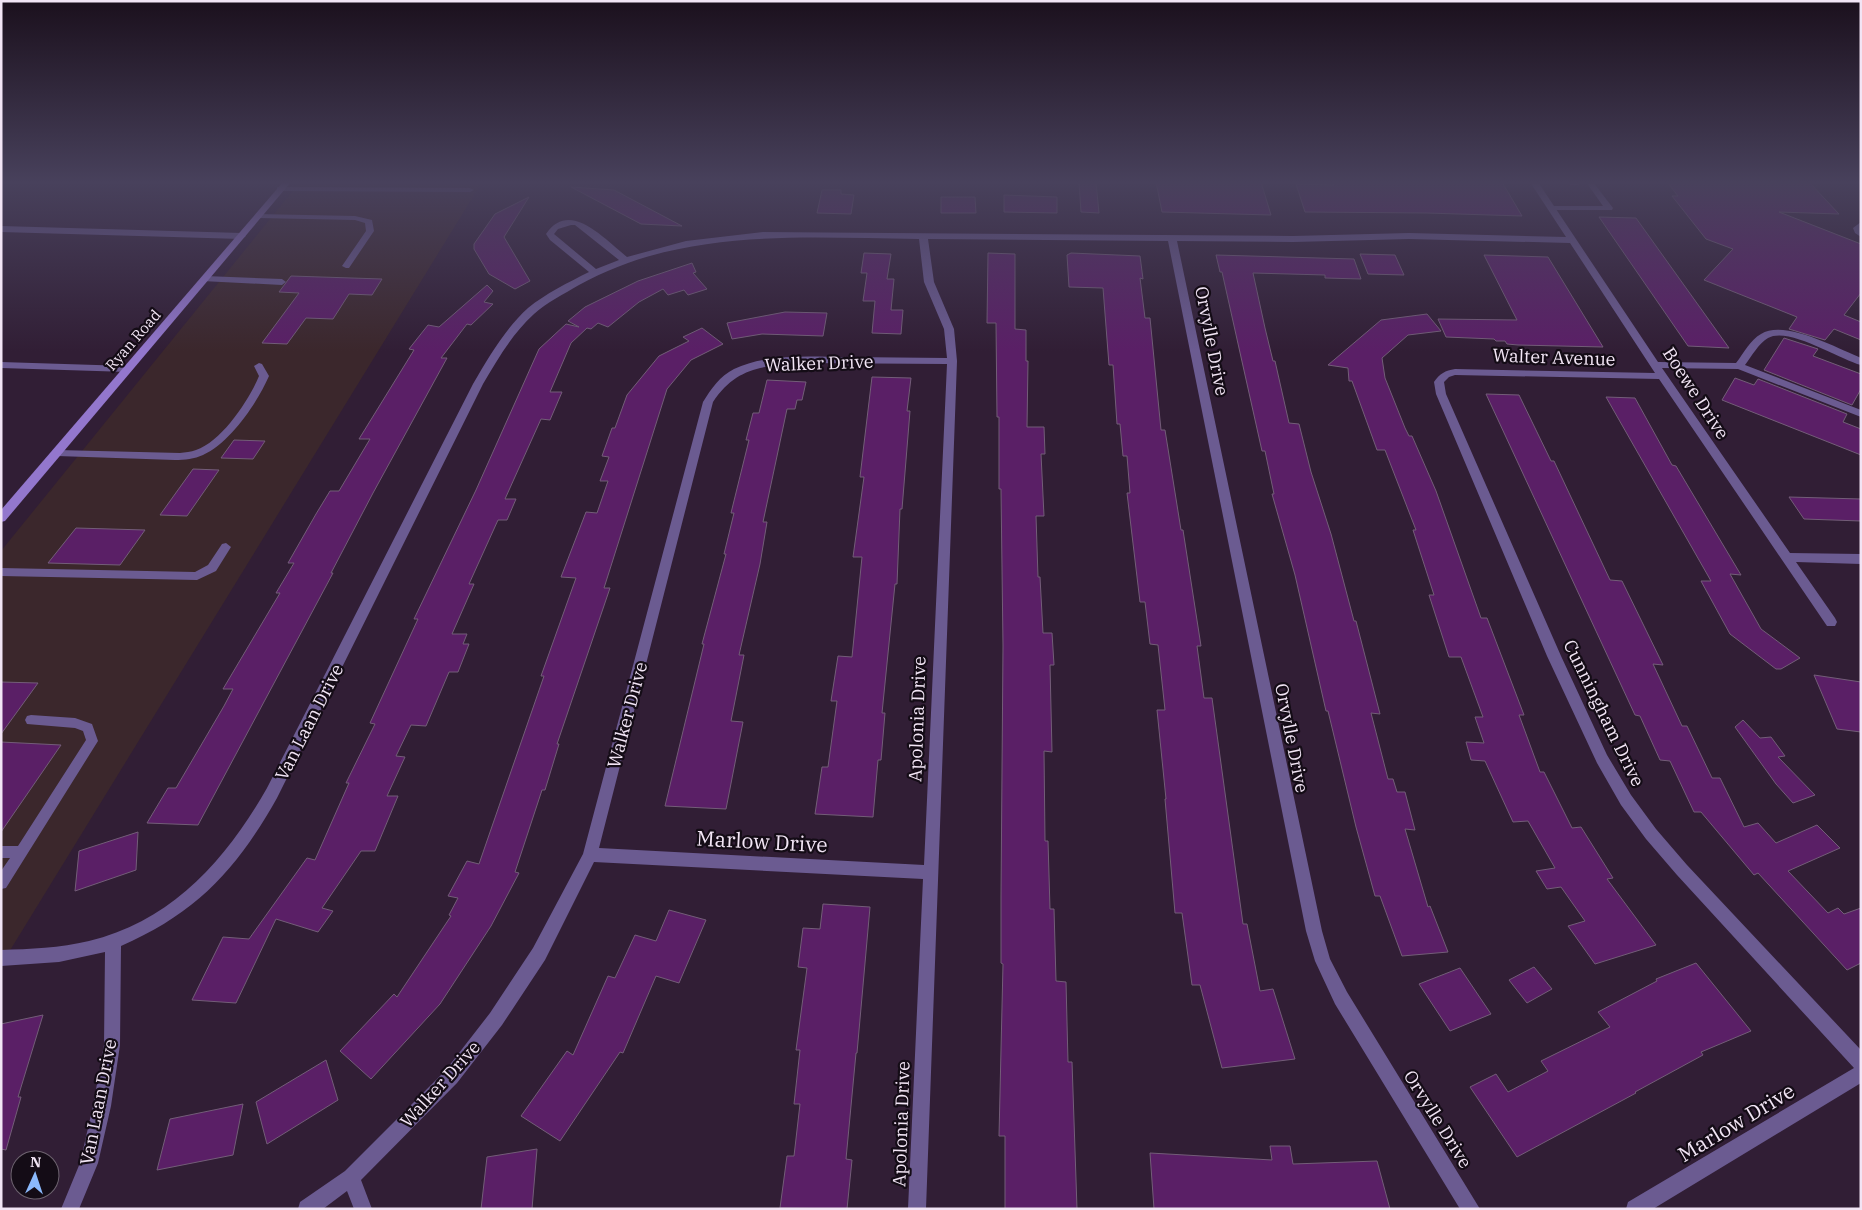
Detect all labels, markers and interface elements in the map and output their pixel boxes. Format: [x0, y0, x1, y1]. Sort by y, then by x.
street label: Orvylle Drive [1190, 284, 1234, 398]
street label: Ryan Road [101, 306, 165, 374]
street label: Walter Avenue [1492, 343, 1616, 371]
street label: Boewe Drive [1658, 343, 1734, 443]
street label: Walker Drive [764, 350, 874, 376]
street label: Cunningham Drive [1558, 636, 1650, 790]
street label: Apolonia Drive [903, 656, 931, 782]
street label: Walker Drive [602, 659, 652, 771]
street label: Van Laan Drive [270, 660, 348, 784]
street label: Orvylle Drive [1270, 681, 1314, 795]
street label: Marlow Drive [696, 824, 828, 858]
street label: Walker Drive [395, 1036, 485, 1132]
street label: Van Laan Drive [75, 1037, 121, 1167]
street label: Apolonia Drive [887, 1061, 915, 1187]
street label: Orvylle Drive [1399, 1066, 1477, 1172]
street label: Marlow Drive [1673, 1076, 1799, 1168]
north arrow [10, 1150, 60, 1200]
text: N [30, 1153, 42, 1171]

